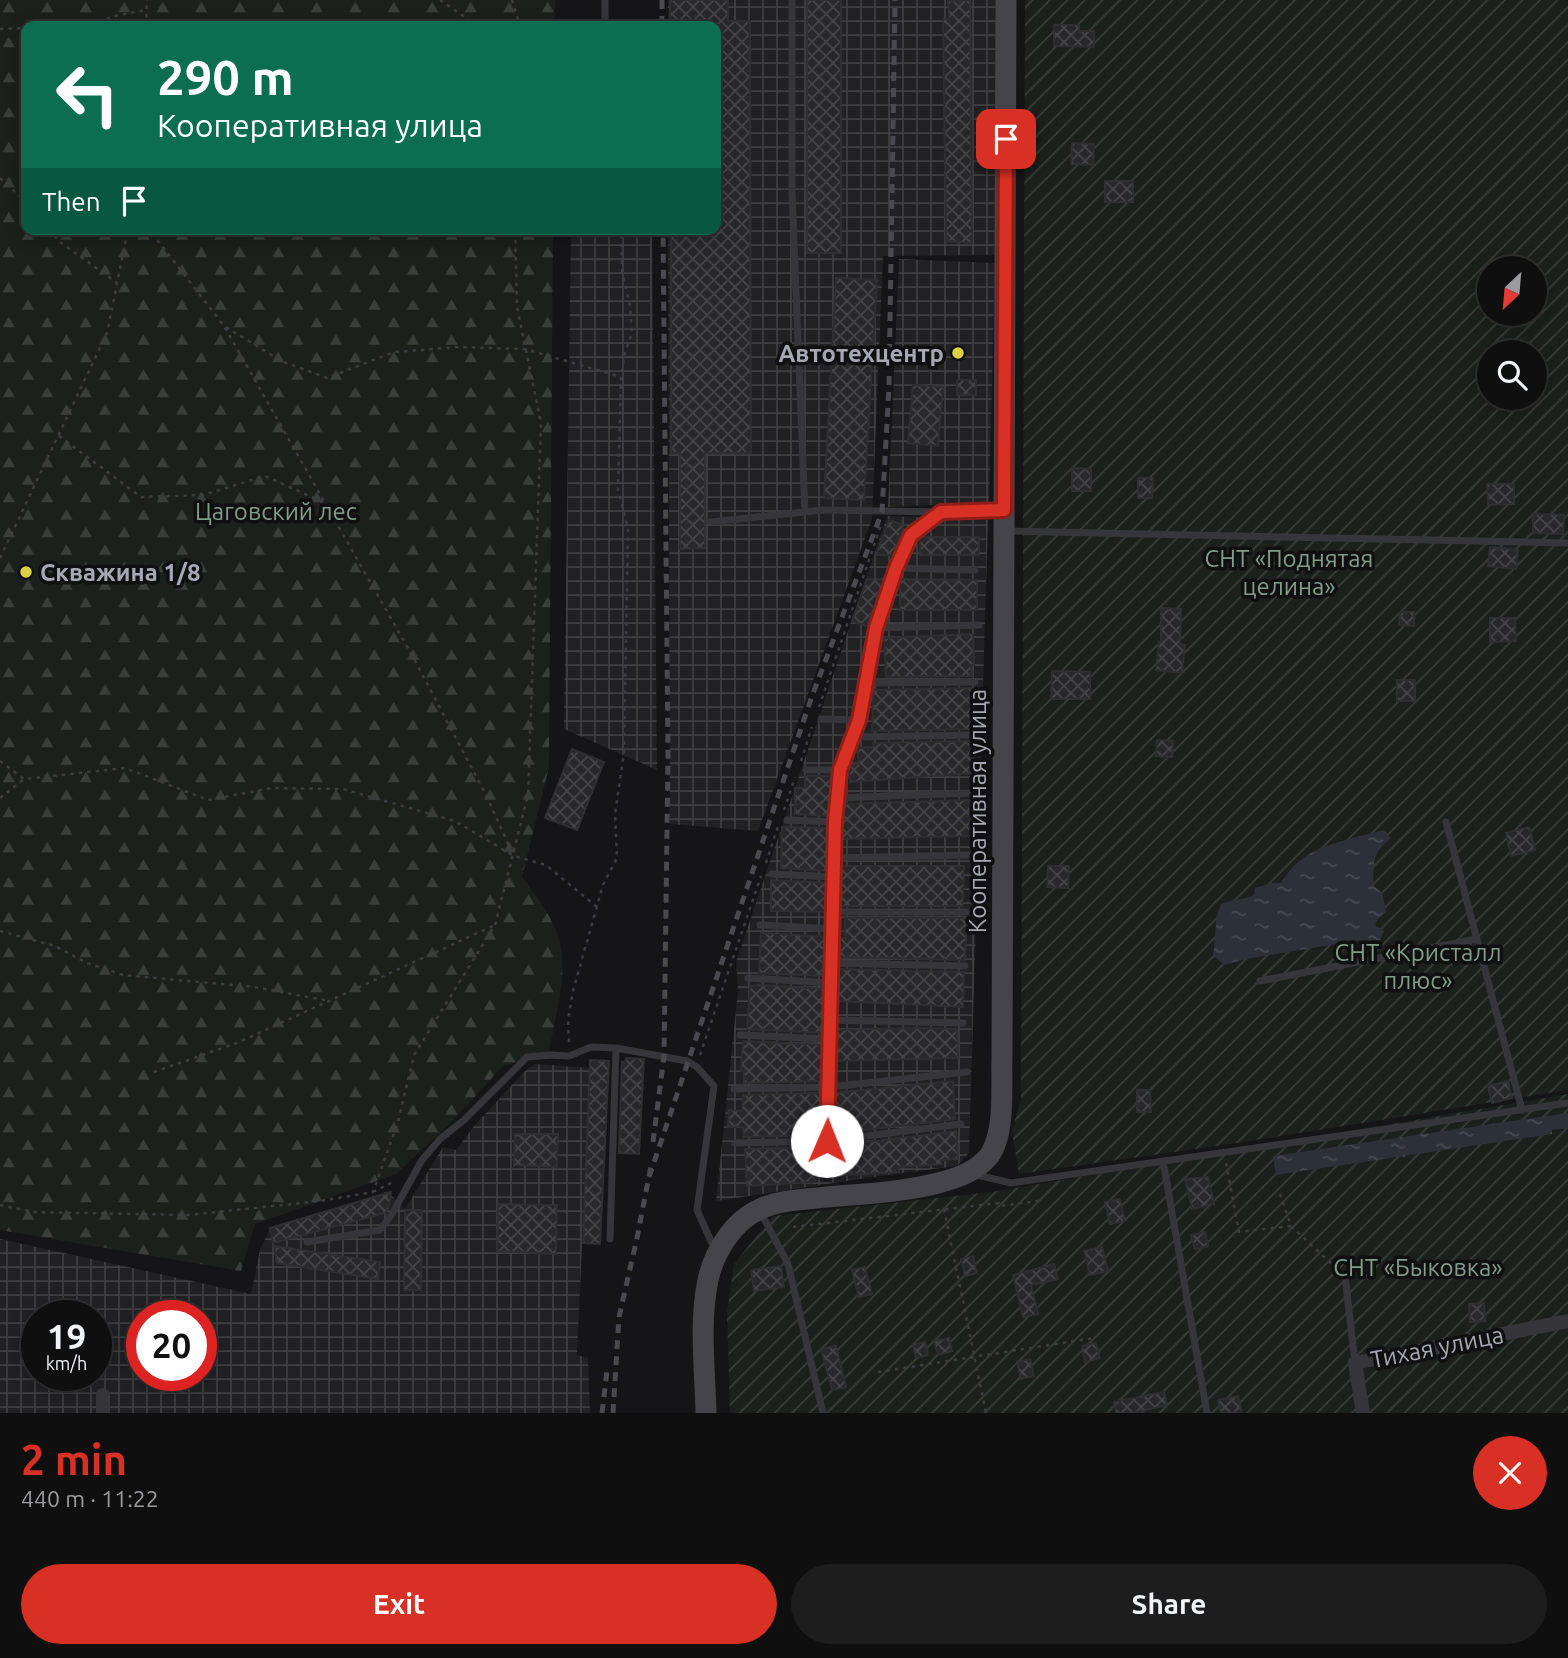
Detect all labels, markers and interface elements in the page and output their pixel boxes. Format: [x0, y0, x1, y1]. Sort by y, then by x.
icon: left [42, 49, 133, 140]
text: 290 m [157, 49, 294, 104]
text: Кооперативная улица [157, 107, 483, 143]
pin [976, 109, 1036, 169]
icon: arrive [987, 120, 1025, 158]
icon: arrive [115, 182, 153, 220]
text: Then [42, 187, 101, 216]
north arrow [1477, 256, 1547, 326]
map controls [1477, 256, 1547, 410]
place label: Автотехцентр [778, 340, 944, 367]
button: search [1477, 340, 1547, 410]
marker: Автотехцентр [950, 345, 966, 361]
park label: Цаговский лес [195, 498, 357, 525]
park label: СНТ «Поднятая целина» [1204, 545, 1374, 600]
place label: Скважина 1/8 [40, 559, 201, 586]
marker: Скважина 1/8 [18, 564, 34, 580]
street label: Кооперативная улица [964, 689, 991, 933]
park label: СНТ «Кристалл плюс» [1335, 939, 1501, 994]
position arrow [790, 1104, 864, 1178]
park label: СНТ «Быковка» [1333, 1254, 1503, 1281]
speed limit sign: 20 [126, 1300, 217, 1391]
text: 19 [47, 1316, 86, 1356]
street label: Тихая улица [1368, 1321, 1506, 1373]
text: km/h [46, 1353, 87, 1373]
text: 2 min [21, 1436, 127, 1483]
button: close [1473, 1436, 1547, 1510]
text: 440 m · 11:22 [21, 1486, 159, 1511]
button: Exit [21, 1564, 777, 1644]
button: Share [791, 1564, 1547, 1644]

